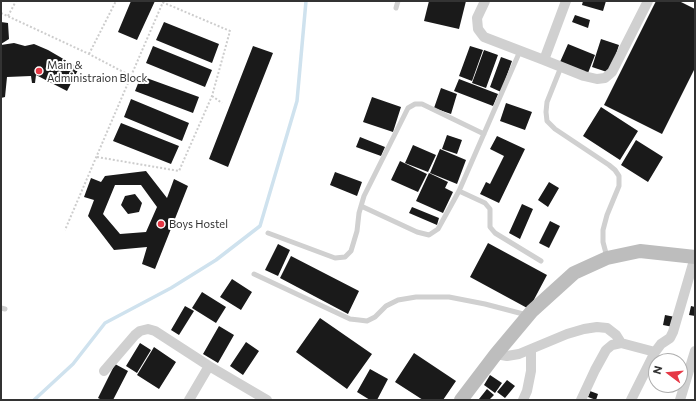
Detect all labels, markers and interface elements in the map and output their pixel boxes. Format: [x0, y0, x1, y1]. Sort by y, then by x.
place label: Main & Administraion Block [47, 58, 147, 84]
marker: Main & Administraion Block [34, 66, 44, 76]
place label: Boys Hostel [169, 217, 228, 231]
marker: Boys Hostel [156, 219, 166, 229]
north arrow [648, 353, 688, 393]
text: N [650, 364, 664, 376]

